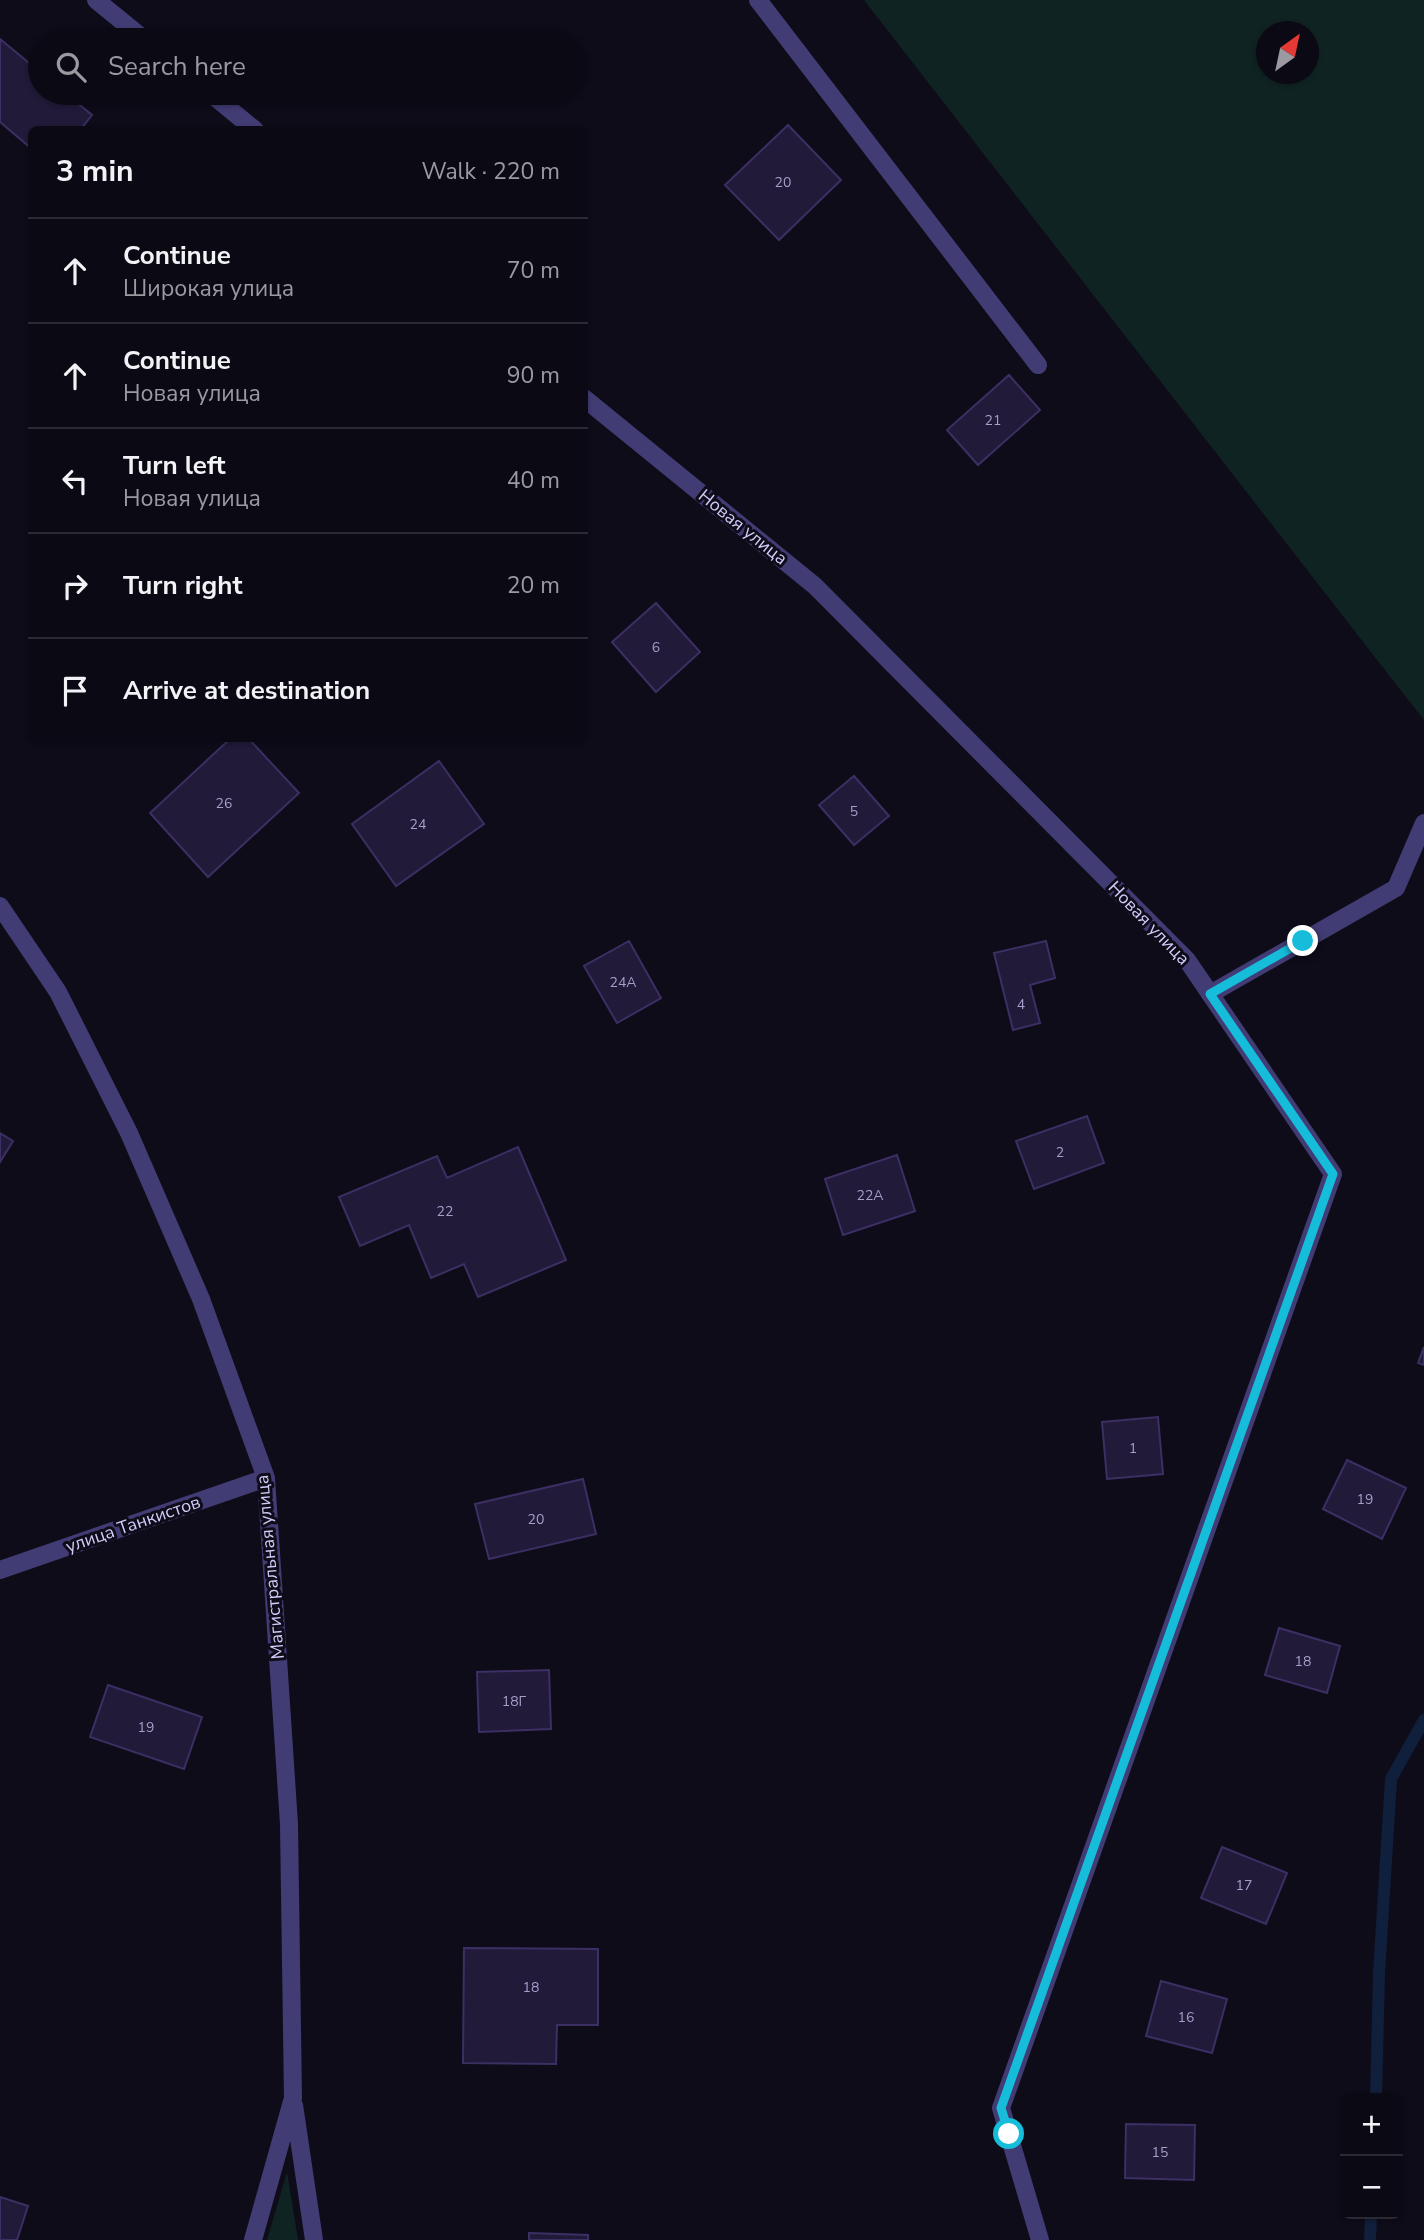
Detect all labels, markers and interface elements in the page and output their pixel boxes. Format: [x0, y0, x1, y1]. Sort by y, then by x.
north arrow [1256, 21, 1319, 84]
search box [28, 28, 588, 105]
icon: search [52, 48, 90, 86]
text: Search here [108, 49, 246, 84]
text: 3 min [56, 151, 134, 192]
text: Walk · 220 m [421, 156, 560, 187]
house number: 20 [775, 173, 791, 192]
text: Continue [123, 238, 231, 273]
icon: ahead [56, 252, 94, 290]
text: 70 m [507, 255, 560, 286]
text: Широкая улица [123, 273, 294, 304]
text: Continue [123, 343, 231, 378]
icon: ahead [56, 357, 94, 395]
text: 90 m [507, 360, 560, 391]
text: Новая улица [123, 378, 261, 409]
house number: 21 [985, 411, 1001, 430]
text: Turn left [123, 448, 226, 483]
icon: left [56, 462, 94, 500]
text: 40 m [507, 465, 560, 496]
text: Новая улица [123, 483, 261, 514]
street label: Новая улица [693, 484, 793, 570]
icon: right [56, 567, 94, 605]
text: Turn right [123, 568, 242, 603]
text: 20 m [507, 570, 560, 601]
house number: 6 [652, 638, 660, 657]
icon: arrive [56, 672, 94, 710]
text: Arrive at destination [123, 673, 370, 708]
house number: 26 [216, 794, 232, 813]
house number: 5 [850, 802, 858, 821]
house number: 24 [410, 815, 426, 834]
street label: Новая улица [1103, 876, 1195, 970]
route end [1287, 925, 1318, 956]
house number: 24А [609, 973, 637, 992]
house number: 4 [1017, 995, 1025, 1014]
house number: 2 [1056, 1143, 1064, 1162]
house number: 22А [856, 1186, 884, 1205]
house number: 22 [437, 1202, 453, 1221]
house number: 1 [1129, 1439, 1137, 1458]
street label: Магистральная улица [250, 1474, 290, 1660]
street label: улица Танкистов [62, 1490, 204, 1558]
house number: 19 [1357, 1490, 1373, 1509]
house number: 20 [528, 1510, 544, 1529]
house number: 18 [1295, 1652, 1311, 1671]
house number: 18Г [502, 1692, 527, 1711]
house number: 19 [138, 1718, 154, 1737]
house number: 17 [1236, 1876, 1252, 1895]
house number: 18 [523, 1978, 539, 1997]
house number: 16 [1178, 2008, 1194, 2027]
map controls [1340, 2093, 1403, 2219]
button: + [1340, 2093, 1403, 2156]
route start [993, 2118, 1024, 2149]
house number: 15 [1152, 2143, 1168, 2162]
button: − [1340, 2156, 1403, 2219]

